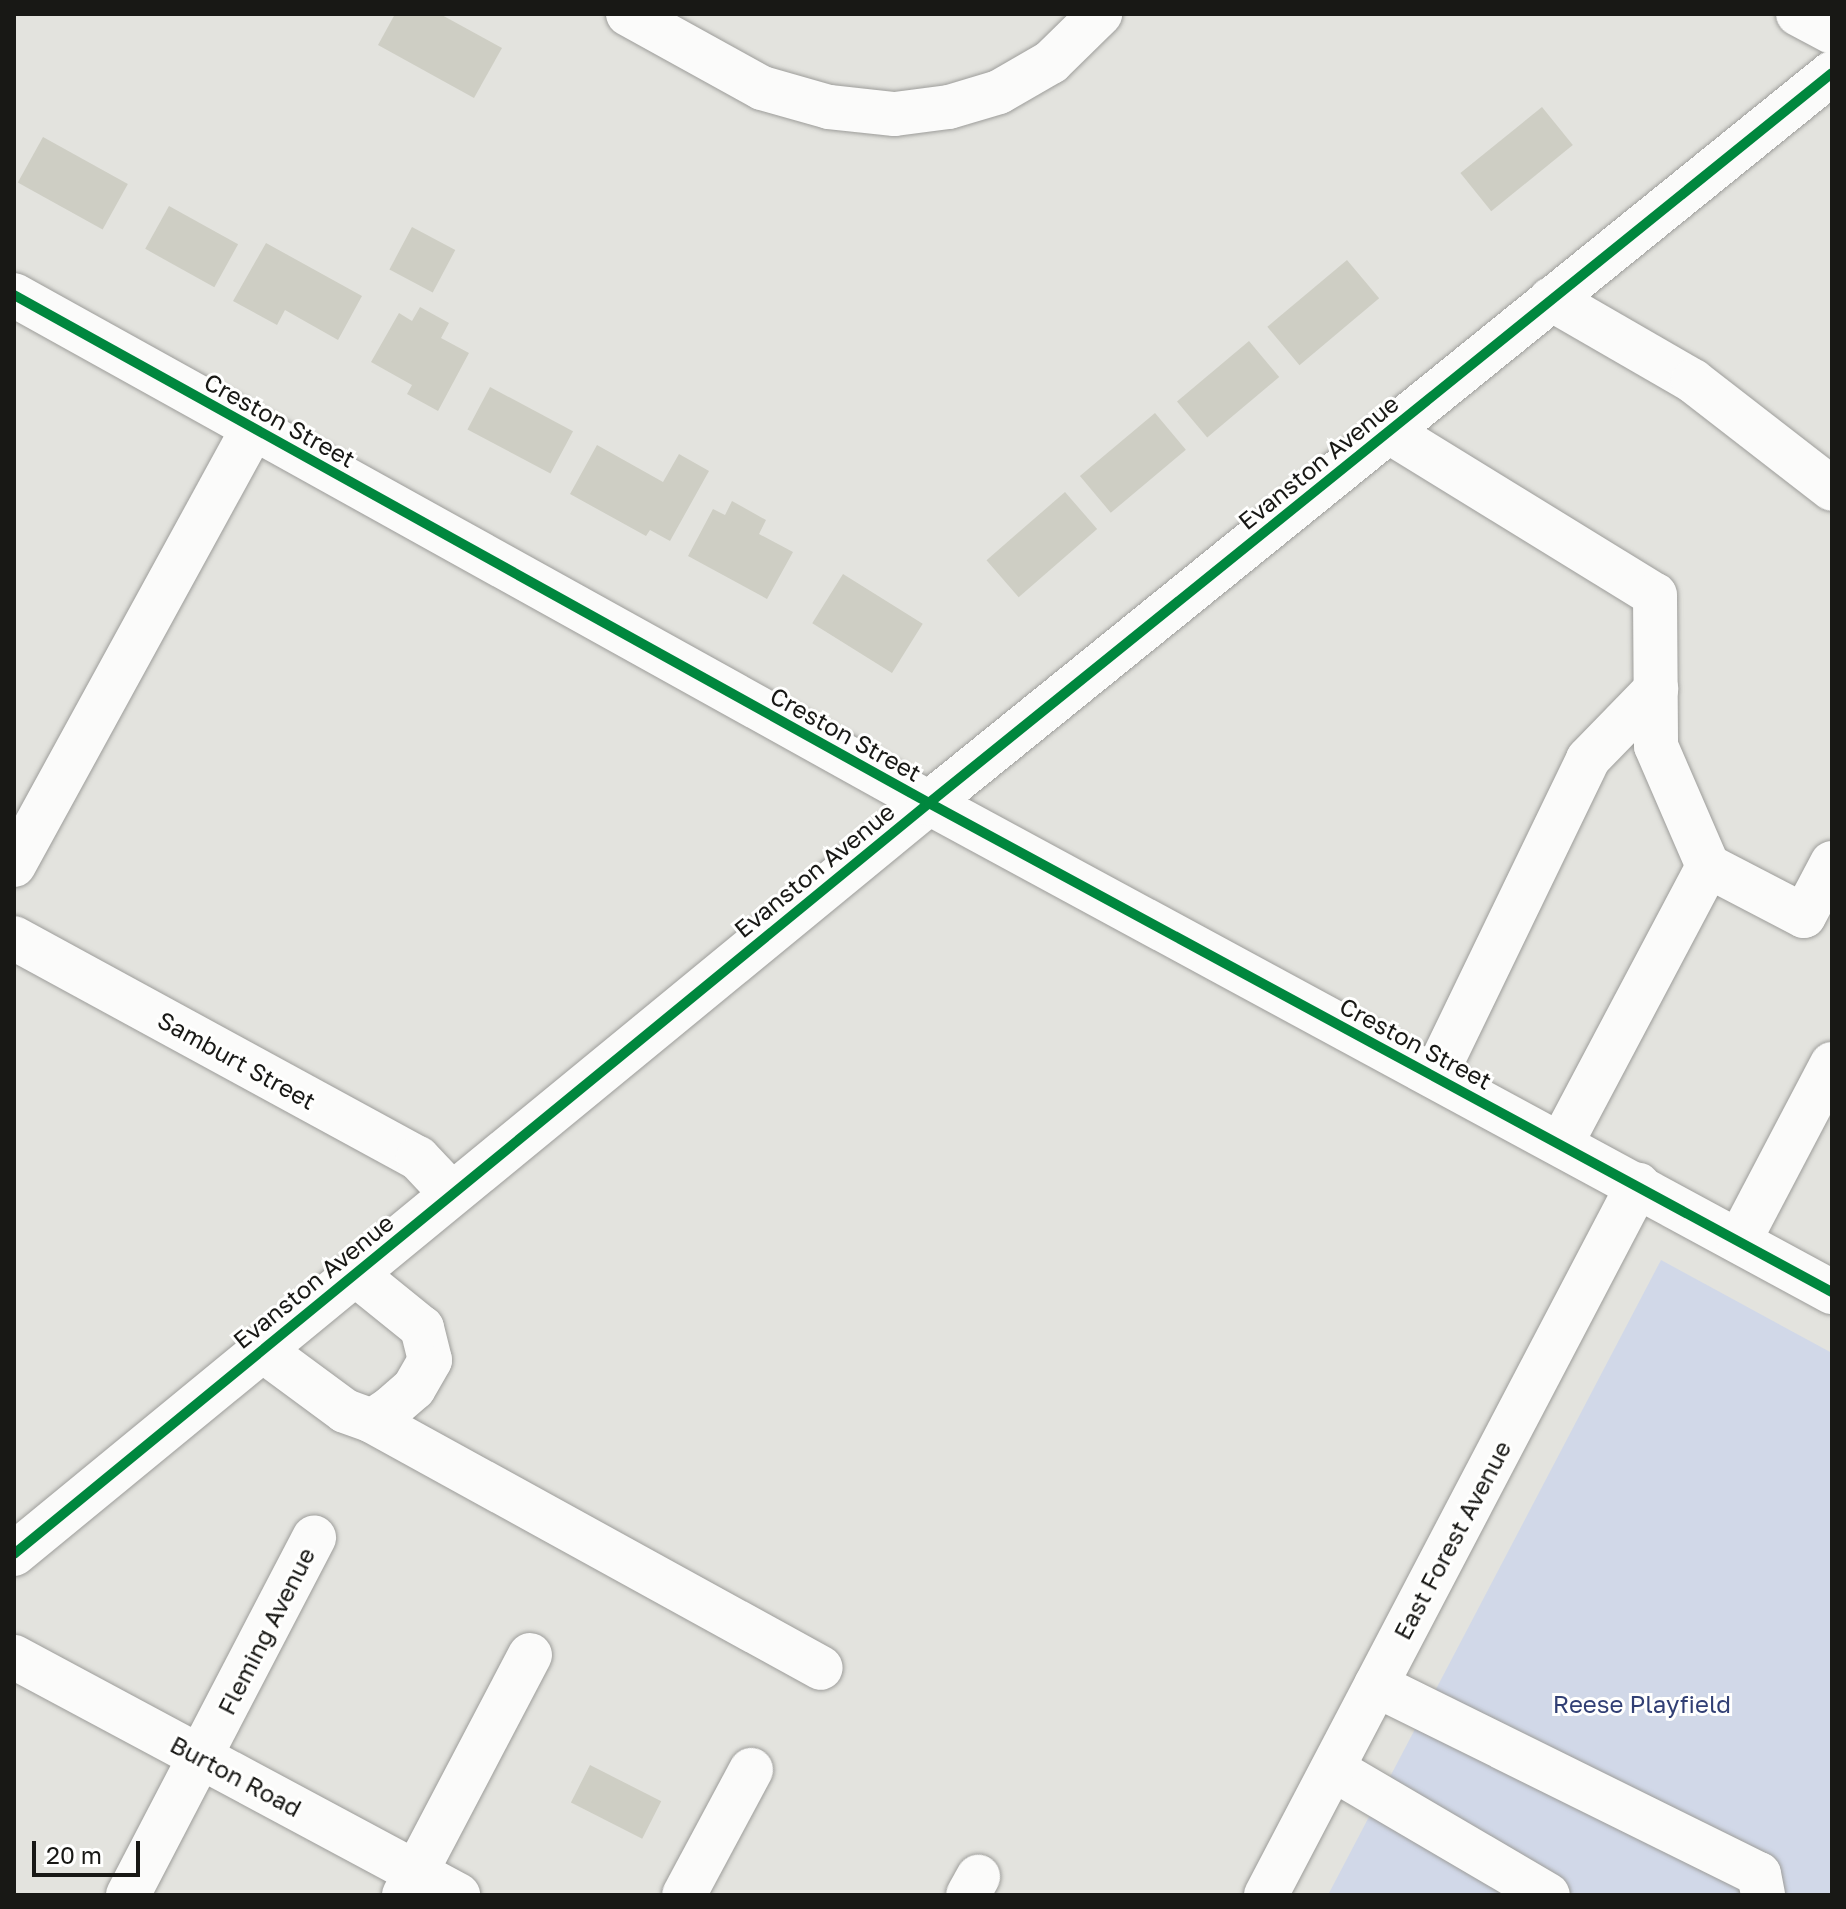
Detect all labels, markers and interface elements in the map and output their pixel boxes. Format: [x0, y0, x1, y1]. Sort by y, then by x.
street label: Creston Street [200, 367, 360, 473]
street label: Evanston Avenue [1232, 389, 1404, 535]
street label: Creston Street [766, 681, 926, 787]
street label: Evanston Avenue [728, 797, 900, 943]
street label: Creston Street [1335, 991, 1497, 1095]
street label: Samburt Street [153, 1005, 321, 1115]
street label: Evanston Avenue [227, 1208, 399, 1354]
street label: East Forest Avenue [1387, 1436, 1517, 1644]
street label: Fleming Avenue [212, 1543, 320, 1719]
park label: Reese Playfield [1553, 1690, 1731, 1718]
street label: Burton Road [166, 1729, 306, 1823]
scale bar [36, 1825, 144, 1875]
text: 20 m [46, 1840, 102, 1869]

